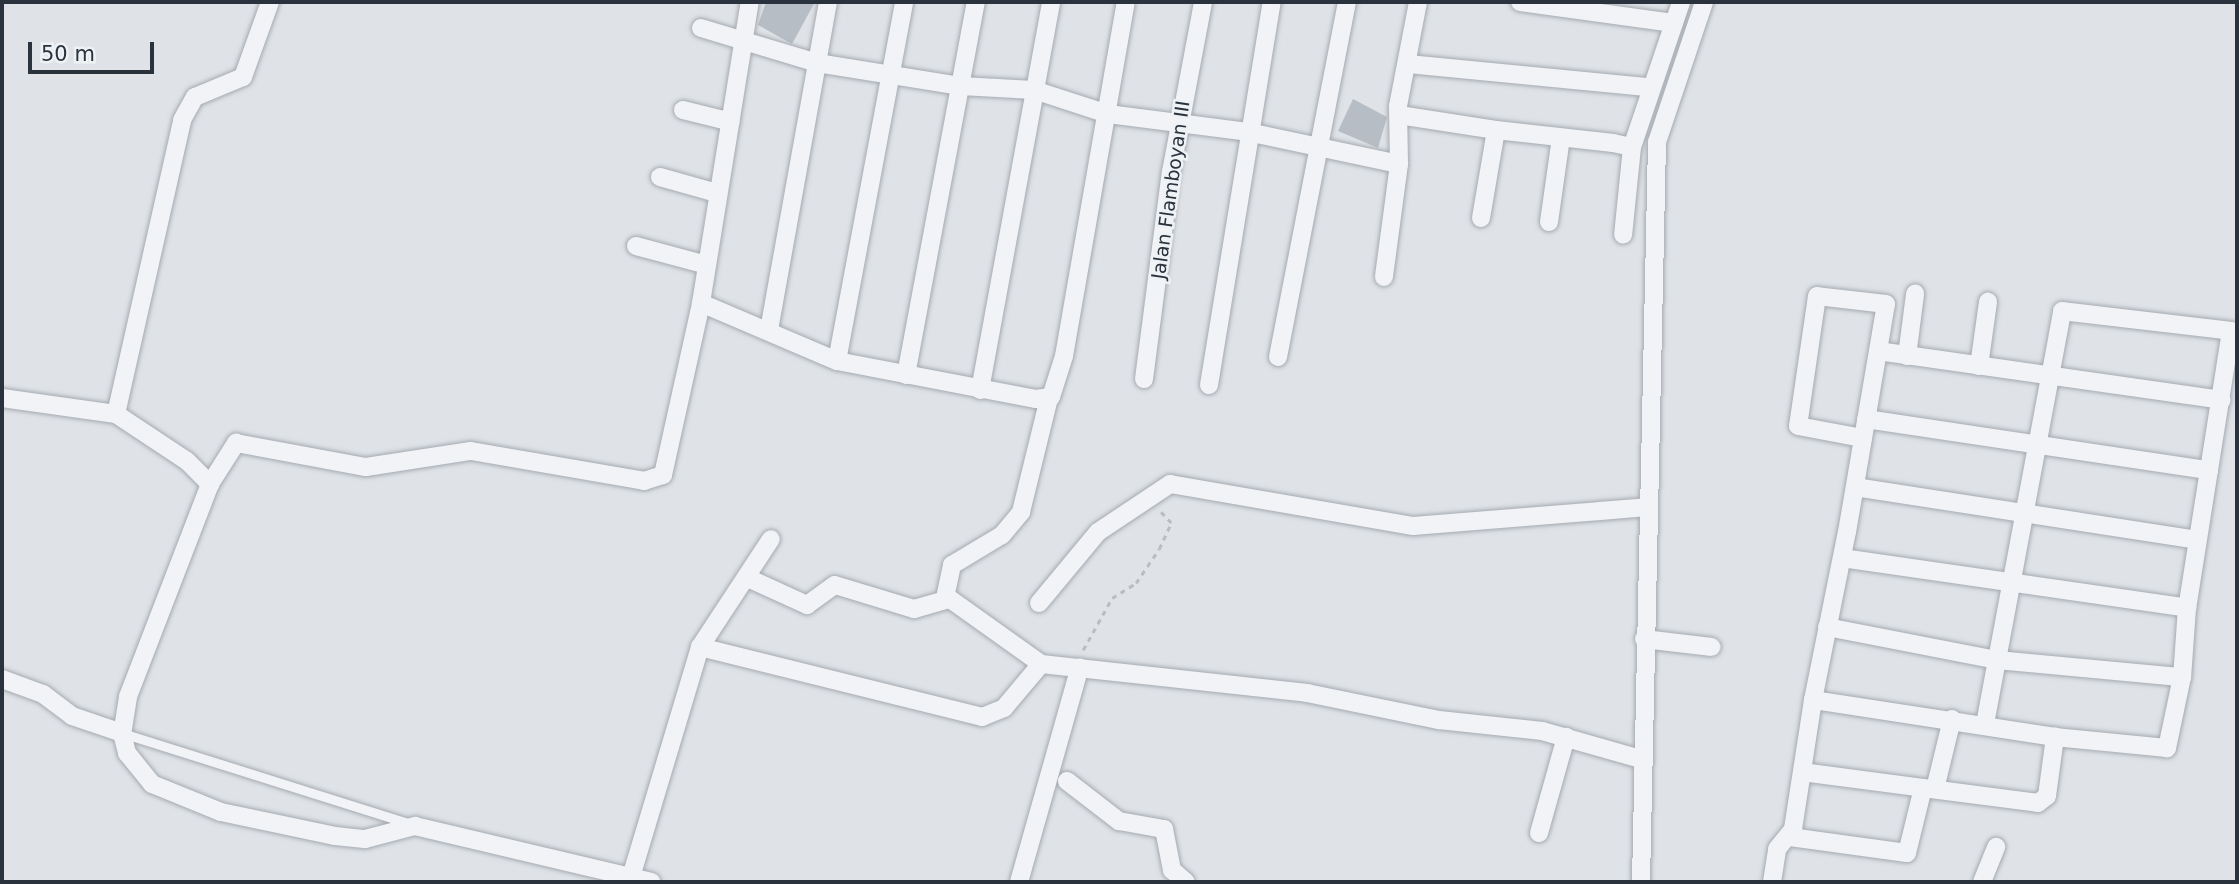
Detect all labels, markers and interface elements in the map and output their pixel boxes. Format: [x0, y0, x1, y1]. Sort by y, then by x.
scale bar [32, 28, 158, 72]
text: 50 m [41, 42, 95, 66]
street label: Jalan Flamboyan III [1147, 99, 1195, 281]

